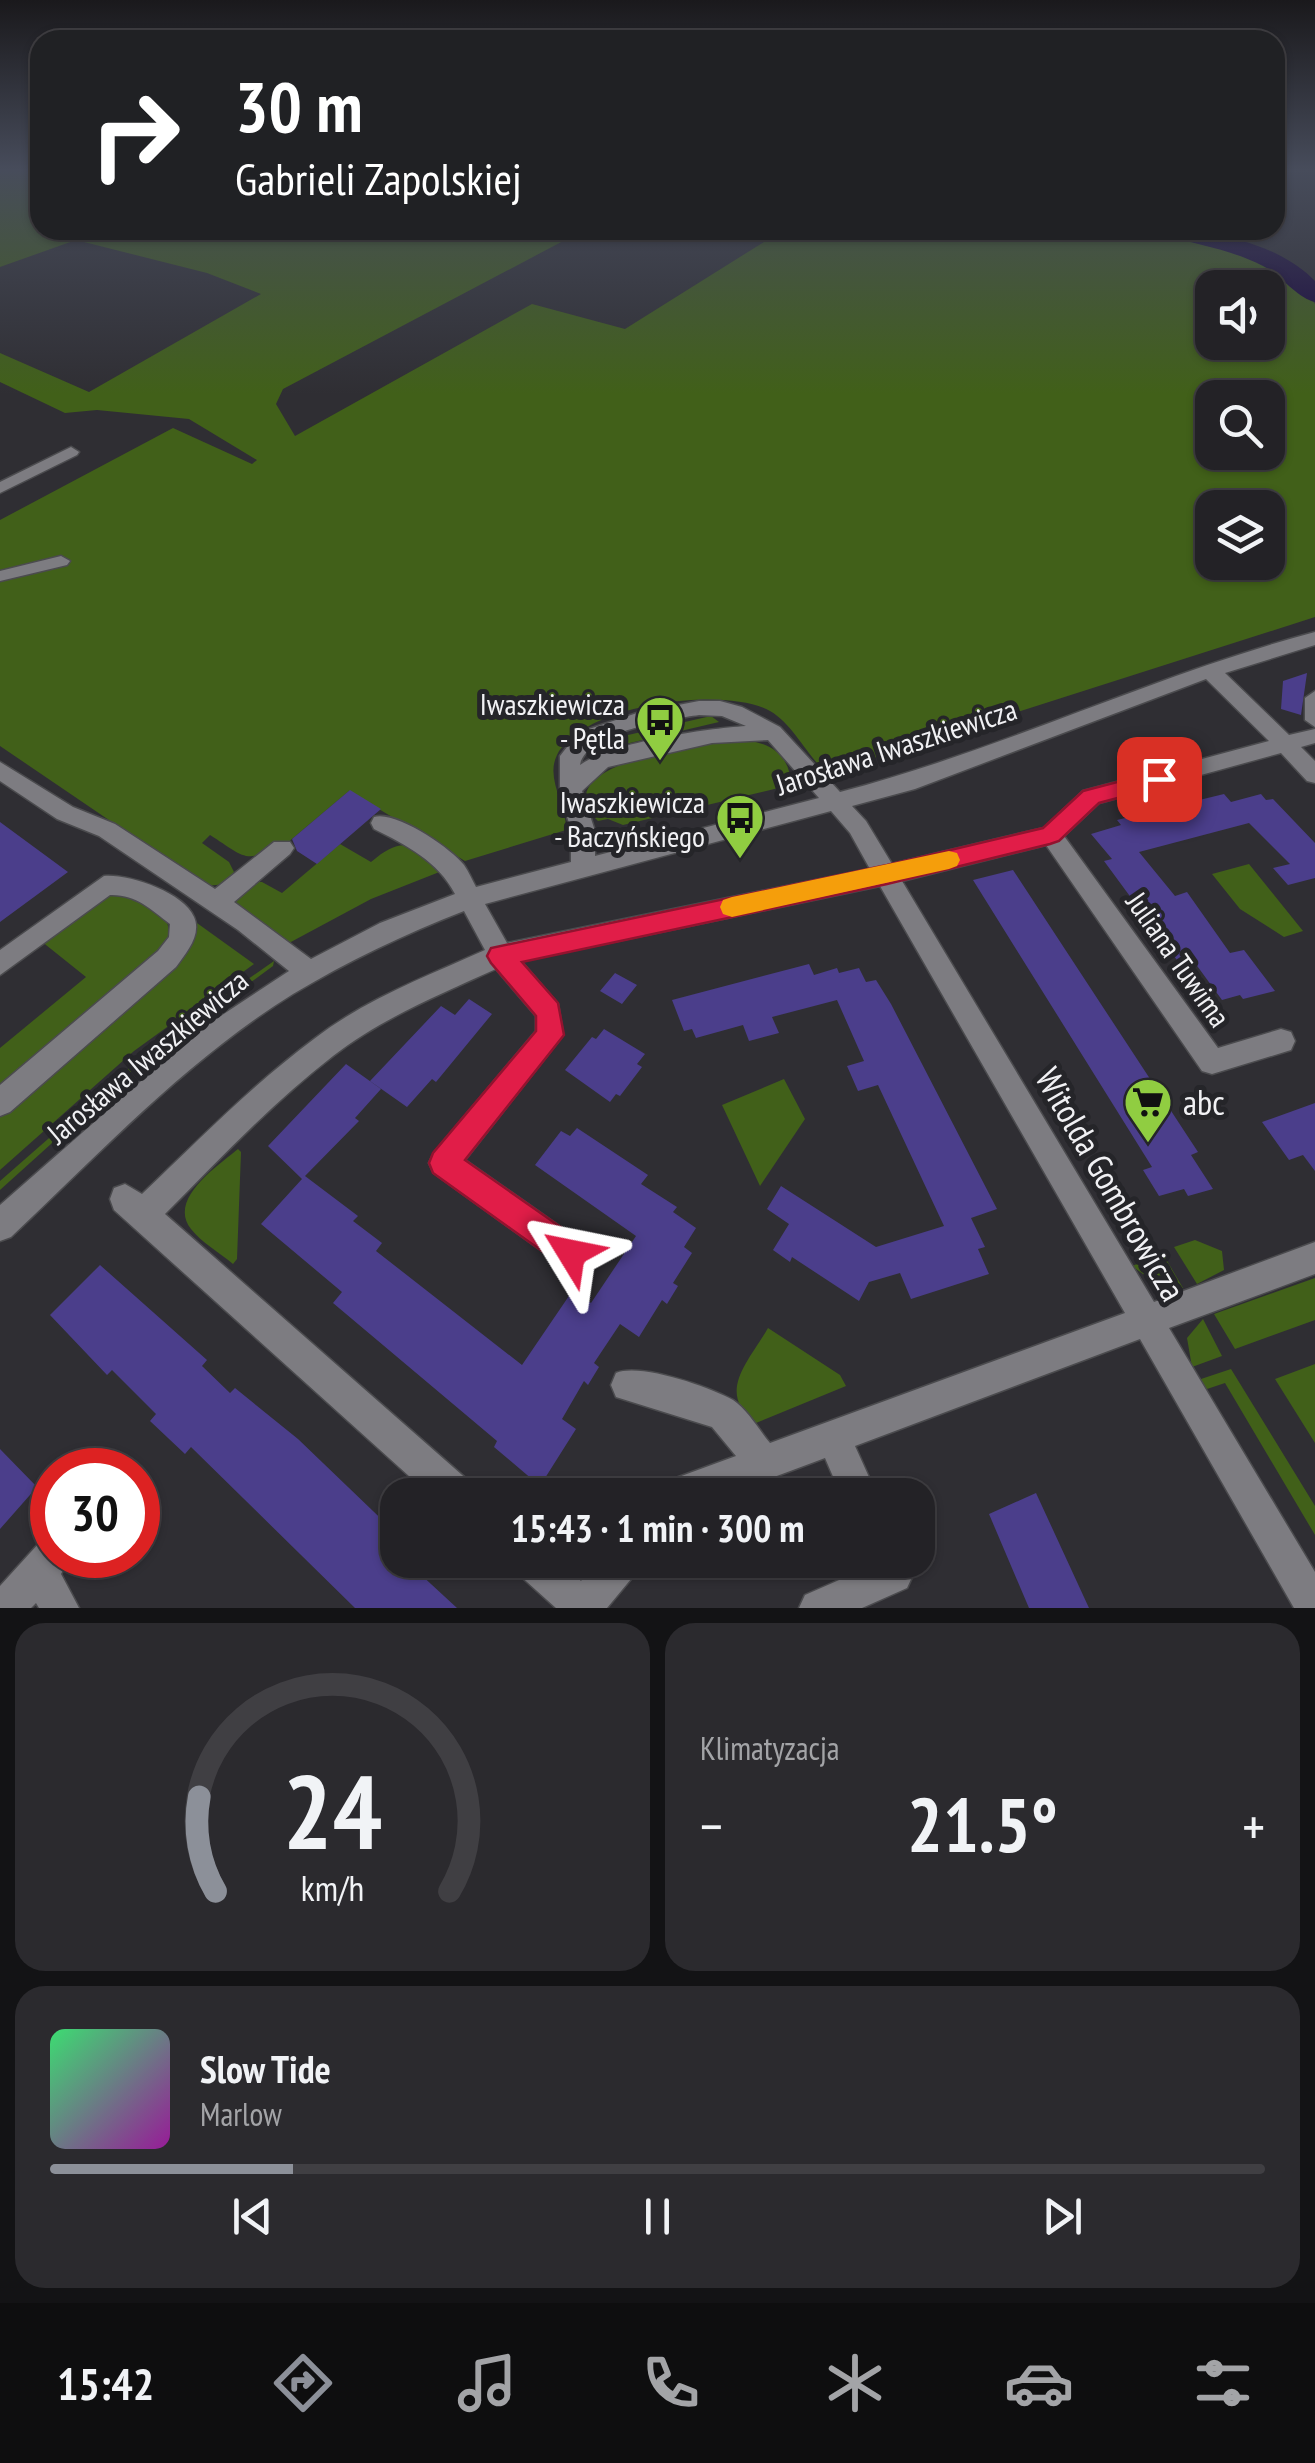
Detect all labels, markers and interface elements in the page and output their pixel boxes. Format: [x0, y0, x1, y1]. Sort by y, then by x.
text: 30 m [235, 61, 363, 151]
icon: right [70, 70, 200, 200]
text: Gabrieli Zapolskiej [235, 149, 522, 207]
map controls [1195, 270, 1285, 580]
button: sound [1195, 270, 1285, 360]
button: search [1195, 380, 1285, 470]
button: layers [1195, 490, 1285, 580]
place label: Iwaszkiewicza - Pętla [480, 684, 625, 757]
street label: Jarosława Iwaszkiewicza [770, 689, 1021, 804]
bus stop icon: Iwaszkiewicza - Pętla [634, 694, 686, 762]
pin [1117, 737, 1202, 822]
icon: arrive [1132, 752, 1187, 807]
place label: Iwaszkiewicza - Baczyńskiego [554, 782, 705, 855]
bus stop icon: Iwaszkiewicza - Baczyńskiego [714, 792, 766, 860]
street label: Juliana Tuwima [1118, 883, 1240, 1034]
street label: Jarosława Iwaszkiewicza [38, 960, 256, 1152]
street label: Witolda Gombrowicza [1026, 1059, 1196, 1309]
supermarket icon: abc [1122, 1076, 1174, 1144]
place label: abc [1183, 1079, 1225, 1125]
position arrow [519, 1201, 623, 1305]
speed limit sign: 30 [30, 1448, 160, 1578]
text: 15:43 · 1 min · 300 m [511, 1503, 804, 1552]
text: Klimatyzacja [700, 1727, 840, 1769]
text: 24 [283, 1743, 382, 1878]
text: 21.5° [907, 1776, 1058, 1873]
text: − [700, 1790, 723, 1861]
text: + [1242, 1790, 1265, 1861]
text: km/h [301, 1865, 364, 1911]
text: Slow Tide [200, 2044, 331, 2093]
text: Marlow [200, 2093, 282, 2135]
icon: previous [225, 2189, 280, 2244]
icon: pause [630, 2189, 685, 2244]
icon: next [1035, 2189, 1090, 2244]
icon: directions [268, 2348, 338, 2418]
icon: music [452, 2348, 522, 2418]
icon: phone [636, 2348, 706, 2418]
icon: climate [820, 2348, 890, 2418]
icon: car [1004, 2348, 1074, 2418]
icon: filters [1188, 2348, 1258, 2418]
text: 15:42 [57, 2354, 154, 2412]

